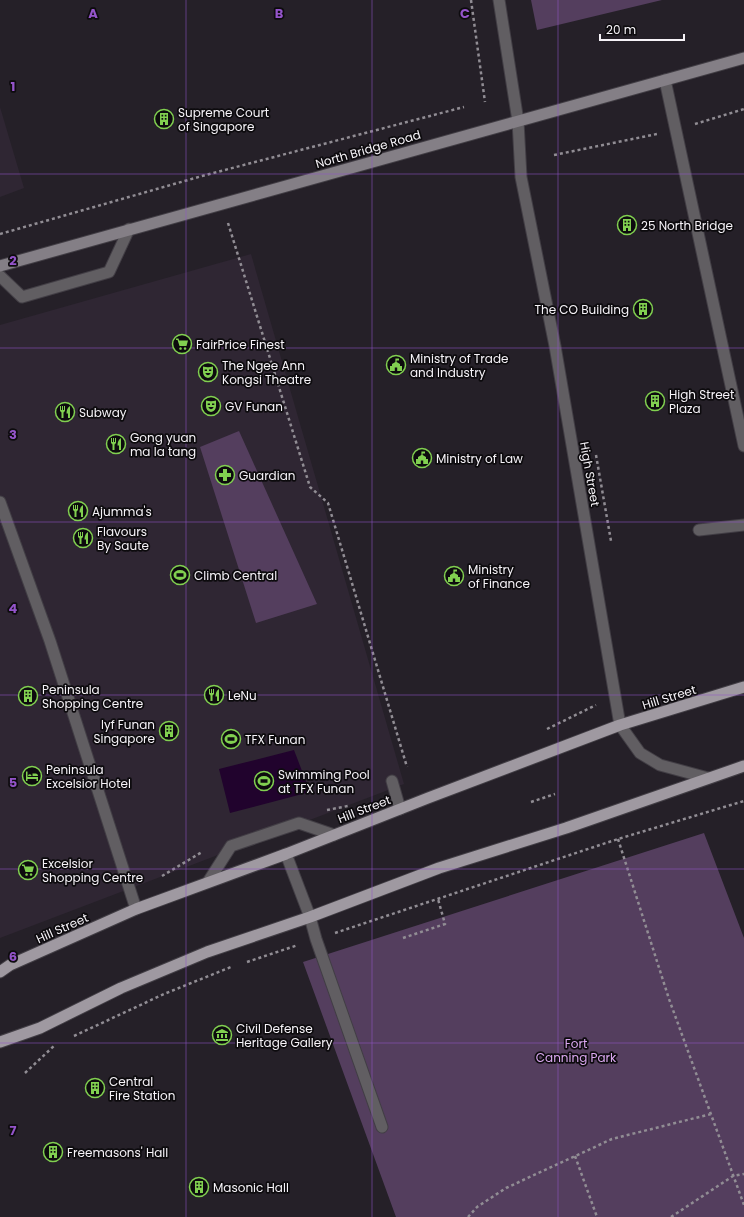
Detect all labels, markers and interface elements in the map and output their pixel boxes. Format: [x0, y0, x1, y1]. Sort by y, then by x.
text: A [88, 4, 98, 23]
text: B [275, 4, 284, 23]
text: C [460, 4, 470, 23]
scale bar [600, 16, 684, 42]
text: 20 m [606, 21, 636, 38]
text: 1 [11, 77, 15, 96]
place label: Supreme Court of Singapore [178, 104, 269, 135]
building icon: Supreme Court of Singapore [153, 108, 175, 130]
street label: North Bridge Road [313, 126, 423, 172]
building icon: 25 North Bridge [616, 214, 638, 236]
place label: 25 North Bridge [641, 217, 733, 234]
text: 2 [9, 251, 17, 270]
building icon: The CO Building [632, 298, 654, 320]
place label: The CO Building [534, 301, 629, 318]
supermarket icon: FairPrice Finest [171, 333, 193, 355]
place label: FairPrice Finest [196, 336, 285, 353]
place label: Ministry of Trade and Industry [410, 350, 508, 381]
public building icon: Ministry of Trade and Industry [385, 354, 407, 376]
place label: The Ngee Ann Kongsi Theatre [222, 357, 311, 388]
theatre icon: The Ngee Ann Kongsi Theatre [197, 361, 219, 383]
place label: High Street Plaza [669, 386, 734, 417]
building icon: High Street Plaza [644, 390, 666, 412]
theatre icon: GV Funan [200, 395, 222, 417]
place label: GV Funan [225, 398, 283, 415]
restaurant icon: Subway [54, 401, 76, 423]
place label: Subway [79, 404, 127, 421]
text: 3 [9, 425, 17, 444]
place label: Gong yuan ma la tang [130, 429, 196, 460]
restaurant icon: Gong yuan ma la tang [105, 433, 127, 455]
street label: High Street [576, 440, 604, 508]
public building icon: Ministry of Law [411, 447, 433, 469]
place label: Ministry of Law [436, 450, 523, 467]
pharmacy icon: Guardian [214, 464, 236, 486]
place label: Guardian [239, 467, 295, 484]
restaurant icon: Ajumma's [67, 500, 89, 522]
place label: Ajumma's [92, 503, 152, 520]
place label: Flavours By Saute [97, 523, 149, 554]
restaurant icon: Flavours By Saute [72, 527, 94, 549]
place label: Ministry of Finance [468, 561, 530, 592]
sports icon: Climb Central [169, 564, 191, 586]
public building icon: Ministry of Finance [443, 565, 465, 587]
place label: Climb Central [194, 567, 277, 584]
text: 4 [9, 599, 18, 618]
place label: Peninsula Shopping Centre [42, 681, 143, 712]
street label: Hill Street [640, 681, 698, 713]
restaurant icon: LeNu [203, 684, 225, 706]
building icon: Peninsula Shopping Centre [17, 685, 39, 707]
place label: LeNu [228, 687, 257, 704]
place label: lyf Funan Singapore [93, 716, 155, 747]
building icon: lyf Funan Singapore [158, 720, 180, 742]
sports icon: TFX Funan [220, 728, 242, 750]
place label: TFX Funan [245, 731, 305, 748]
place label: Peninsula Excelsior Hotel [46, 761, 131, 792]
hotel icon: Peninsula Excelsior Hotel [21, 765, 43, 787]
place label: Swimming Pool at TFX Funan [278, 766, 370, 797]
sports icon: Swimming Pool at TFX Funan [253, 770, 275, 792]
text: 5 [9, 773, 17, 792]
street label: Hill Street [335, 791, 393, 827]
place label: Excelsior Shopping Centre [42, 855, 143, 886]
supermarket icon: Excelsior Shopping Centre [17, 859, 39, 881]
street label: Hill Street [33, 909, 91, 947]
text: 6 [9, 947, 17, 966]
place label: Civil Defense Heritage Gallery [236, 1020, 333, 1051]
museum icon: Civil Defense Heritage Gallery [211, 1024, 233, 1046]
park label: Fort Canning Park [536, 1035, 617, 1066]
place label: Central Fire Station [109, 1073, 175, 1104]
building icon: Central Fire Station [84, 1077, 106, 1099]
text: 7 [10, 1121, 17, 1140]
building icon: Freemasons' Hall [42, 1141, 64, 1163]
place label: Freemasons' Hall [67, 1144, 168, 1161]
building icon: Masonic Hall [188, 1176, 210, 1198]
place label: Masonic Hall [213, 1179, 289, 1196]

